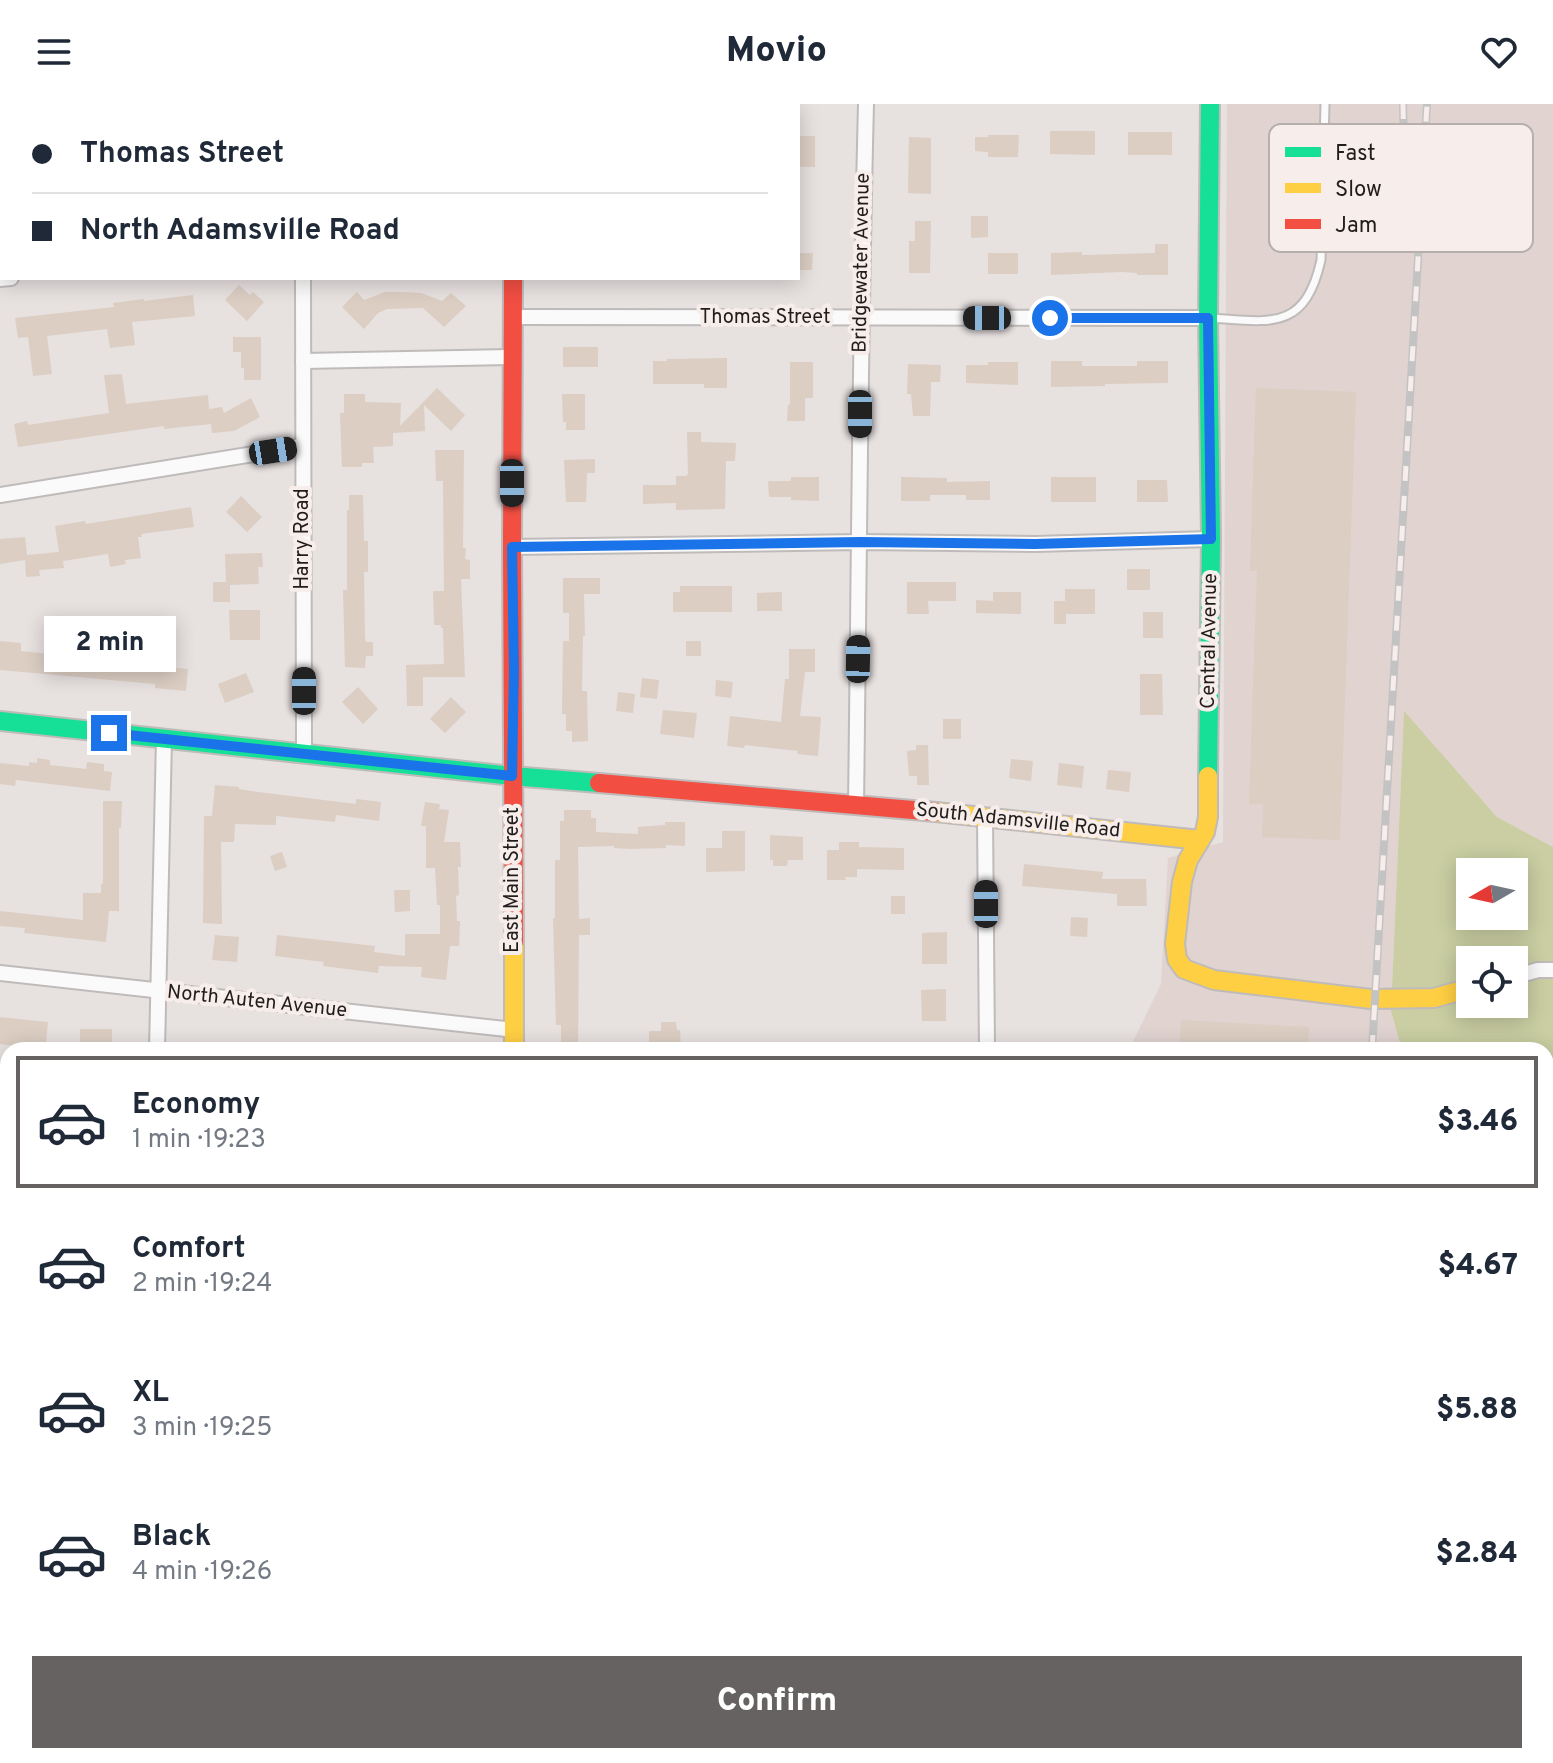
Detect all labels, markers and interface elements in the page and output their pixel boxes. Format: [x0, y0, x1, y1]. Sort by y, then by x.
text: Movio [726, 29, 827, 75]
icon: menu [32, 30, 76, 74]
icon: heart [1477, 30, 1521, 74]
legend [1269, 124, 1533, 252]
text: Thomas Street [80, 136, 284, 173]
text: Fast [1335, 141, 1376, 168]
street label: Bridgewater Avenue [847, 173, 877, 353]
text: Slow [1335, 177, 1382, 204]
text: North Adamsville Road [80, 213, 400, 250]
text: Jam [1335, 213, 1378, 240]
route start [1032, 300, 1068, 336]
street label: Thomas Street [700, 305, 830, 331]
car [963, 306, 1011, 330]
car [848, 390, 872, 438]
car [247, 435, 299, 467]
car [500, 459, 524, 507]
street label: Harry Road [290, 488, 316, 590]
street label: Central Avenue [1196, 573, 1224, 709]
callout: 2 min [43, 617, 175, 673]
text: 2 min [76, 627, 144, 660]
car [846, 635, 870, 683]
car [292, 667, 316, 715]
route end [91, 715, 127, 751]
street label: South Adamsville Road [915, 797, 1121, 845]
street label: East Main Street [500, 807, 526, 953]
north arrow [1456, 858, 1528, 930]
map controls [1456, 858, 1528, 1018]
car [974, 880, 998, 928]
button: locate [1456, 946, 1528, 1018]
street label: North Auten Avenue [166, 980, 348, 1024]
icon: car [36, 1086, 108, 1158]
text: Economy [132, 1087, 260, 1124]
text: $3.46 [1437, 1104, 1518, 1141]
text: 1 min · 19:23 [132, 1124, 266, 1157]
icon: car [36, 1230, 108, 1302]
text: Comfort [132, 1231, 245, 1268]
text: $4.67 [1438, 1248, 1518, 1285]
text: 2 min · 19:24 [132, 1268, 272, 1301]
icon: car [36, 1374, 108, 1446]
text: XL [132, 1375, 169, 1412]
text: $5.88 [1436, 1392, 1518, 1429]
text: 3 min · 19:25 [132, 1412, 272, 1445]
icon: car [36, 1518, 108, 1590]
text: Black [132, 1519, 211, 1556]
text: $2.84 [1435, 1536, 1518, 1573]
text: 4 min · 19:26 [132, 1556, 272, 1589]
button: Confirm [32, 1656, 1522, 1748]

